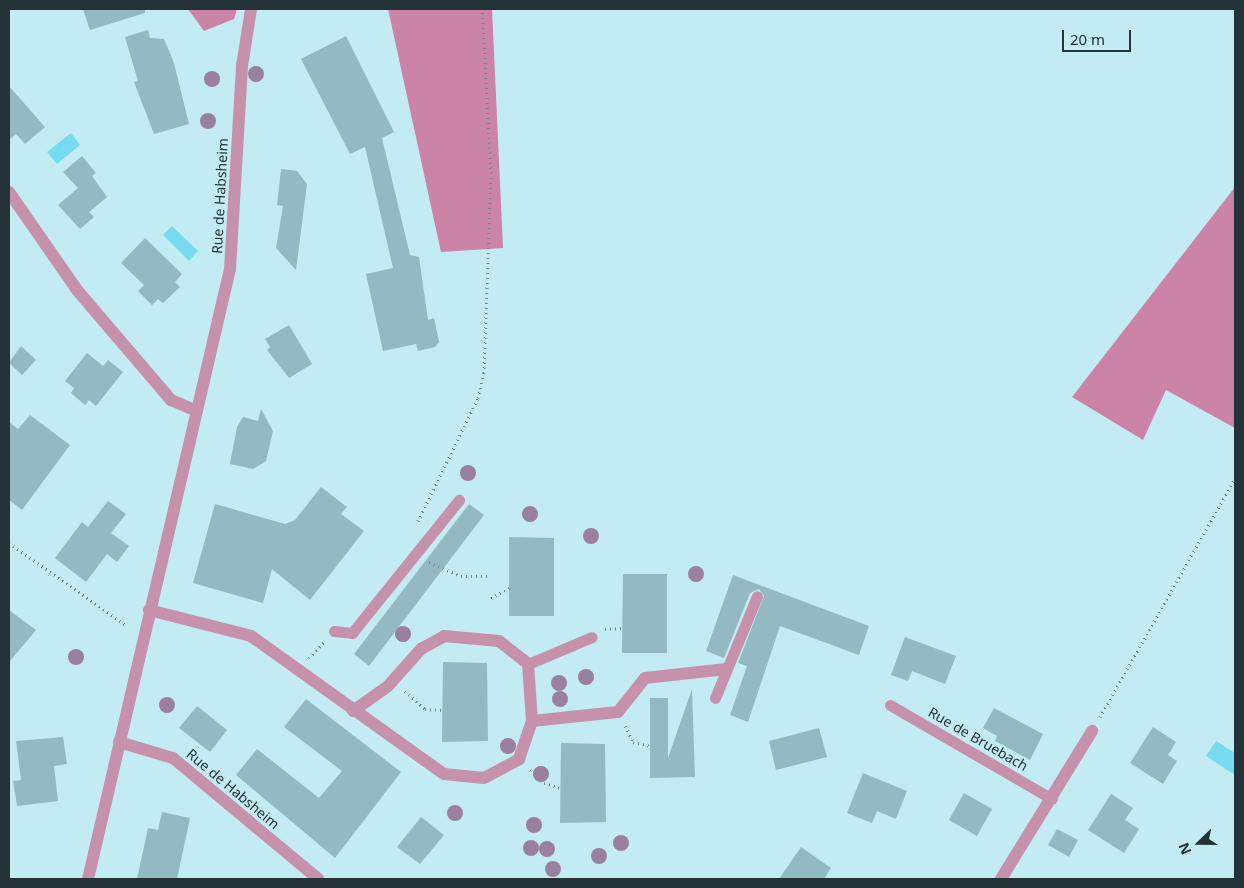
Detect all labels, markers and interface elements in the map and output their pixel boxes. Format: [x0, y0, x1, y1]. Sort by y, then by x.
scale bar [1064, 20, 1133, 52]
text: 20 m [1070, 29, 1105, 49]
street label: Rue de Habsheim [209, 138, 231, 254]
street label: Rue de Bruebach [925, 704, 1031, 774]
street label: Rue de Habsheim [183, 745, 283, 833]
north arrow [1174, 818, 1224, 868]
text: N [1174, 840, 1196, 858]

